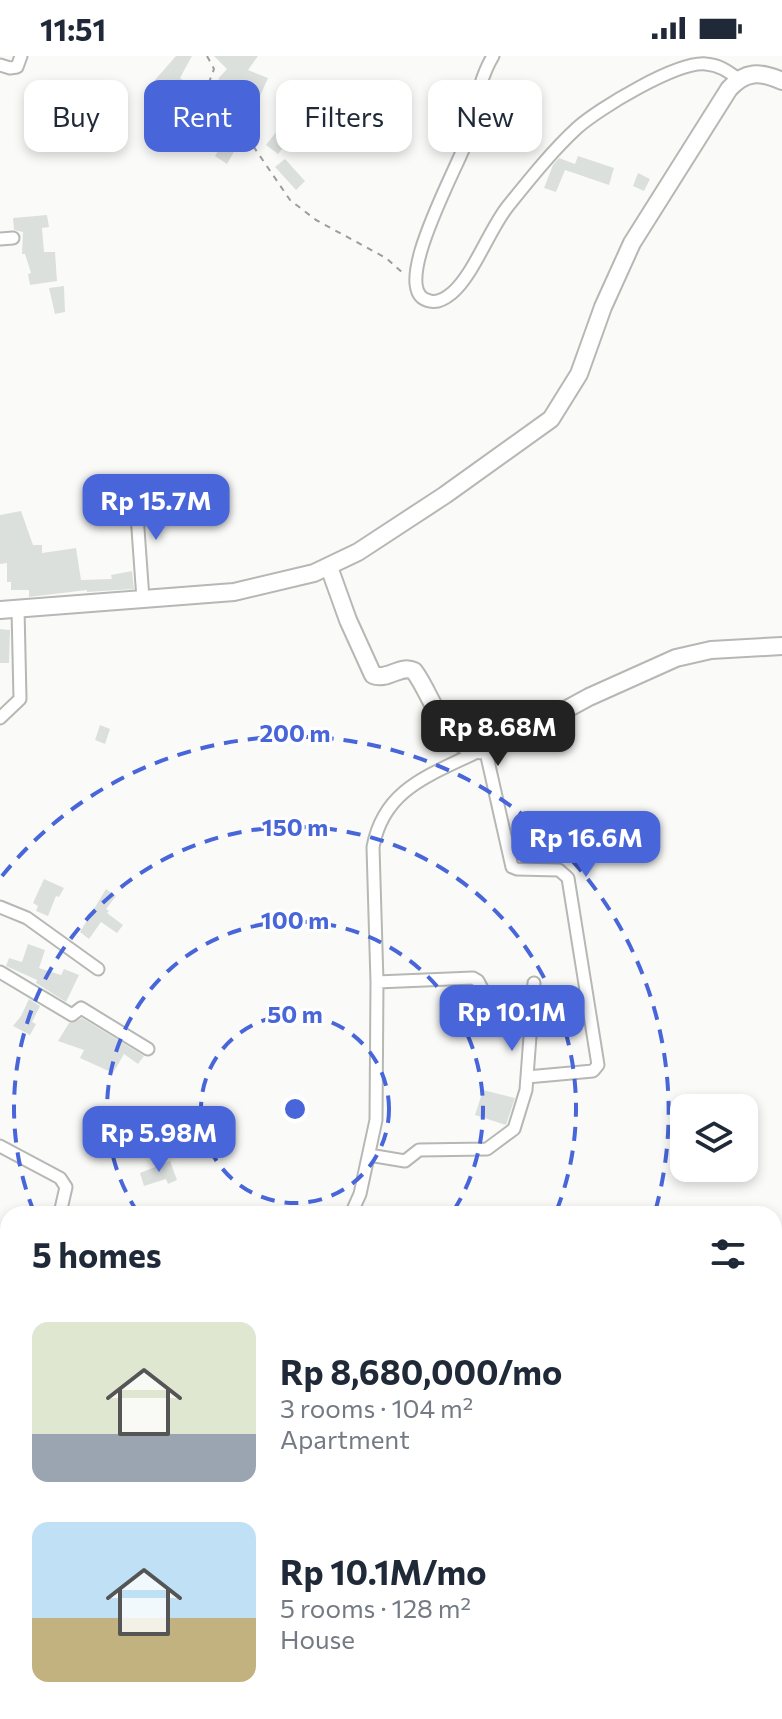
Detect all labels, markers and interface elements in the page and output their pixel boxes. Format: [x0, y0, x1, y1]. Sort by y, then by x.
text: 11:51 [40, 10, 106, 47]
chip: Buy [24, 80, 128, 152]
chip: Rent [144, 80, 260, 152]
chip: Filters [276, 80, 412, 152]
chip: New [428, 80, 542, 152]
pin: Rp 15.7M [73, 474, 239, 542]
text: Rp 15.7M [101, 484, 211, 515]
pin: Rp 8.68M [415, 700, 581, 768]
text: Rp 8.68M [439, 710, 557, 741]
text: 200 m [260, 718, 330, 747]
pin: Rp 16.6M [503, 811, 669, 879]
text: 150 m [262, 812, 328, 841]
text: Rp 16.6M [529, 821, 643, 852]
text: 100 m [261, 905, 329, 934]
pin: Rp 10.1M [429, 985, 595, 1053]
text: Rp 10.1M [458, 995, 566, 1026]
text: 50 m [267, 999, 323, 1028]
map controls [670, 1094, 758, 1182]
button: layers [670, 1094, 758, 1182]
centre of rings [281, 1095, 309, 1123]
pin: Rp 5.98M [76, 1106, 242, 1174]
text: Rp 5.98M [101, 1116, 217, 1147]
icon: filters [706, 1232, 750, 1276]
text: 5 homes [32, 1233, 162, 1275]
text: Rp 8,680,000/mo [280, 1350, 562, 1392]
icon: home [96, 1354, 192, 1450]
text: 3 rooms · 104 m² [280, 1392, 473, 1423]
text: Apartment [280, 1423, 410, 1454]
text: Rp 10.1M/mo [280, 1550, 487, 1592]
icon: home [96, 1554, 192, 1650]
text: 5 rooms · 128 m² [280, 1592, 471, 1623]
text: House [280, 1623, 355, 1654]

